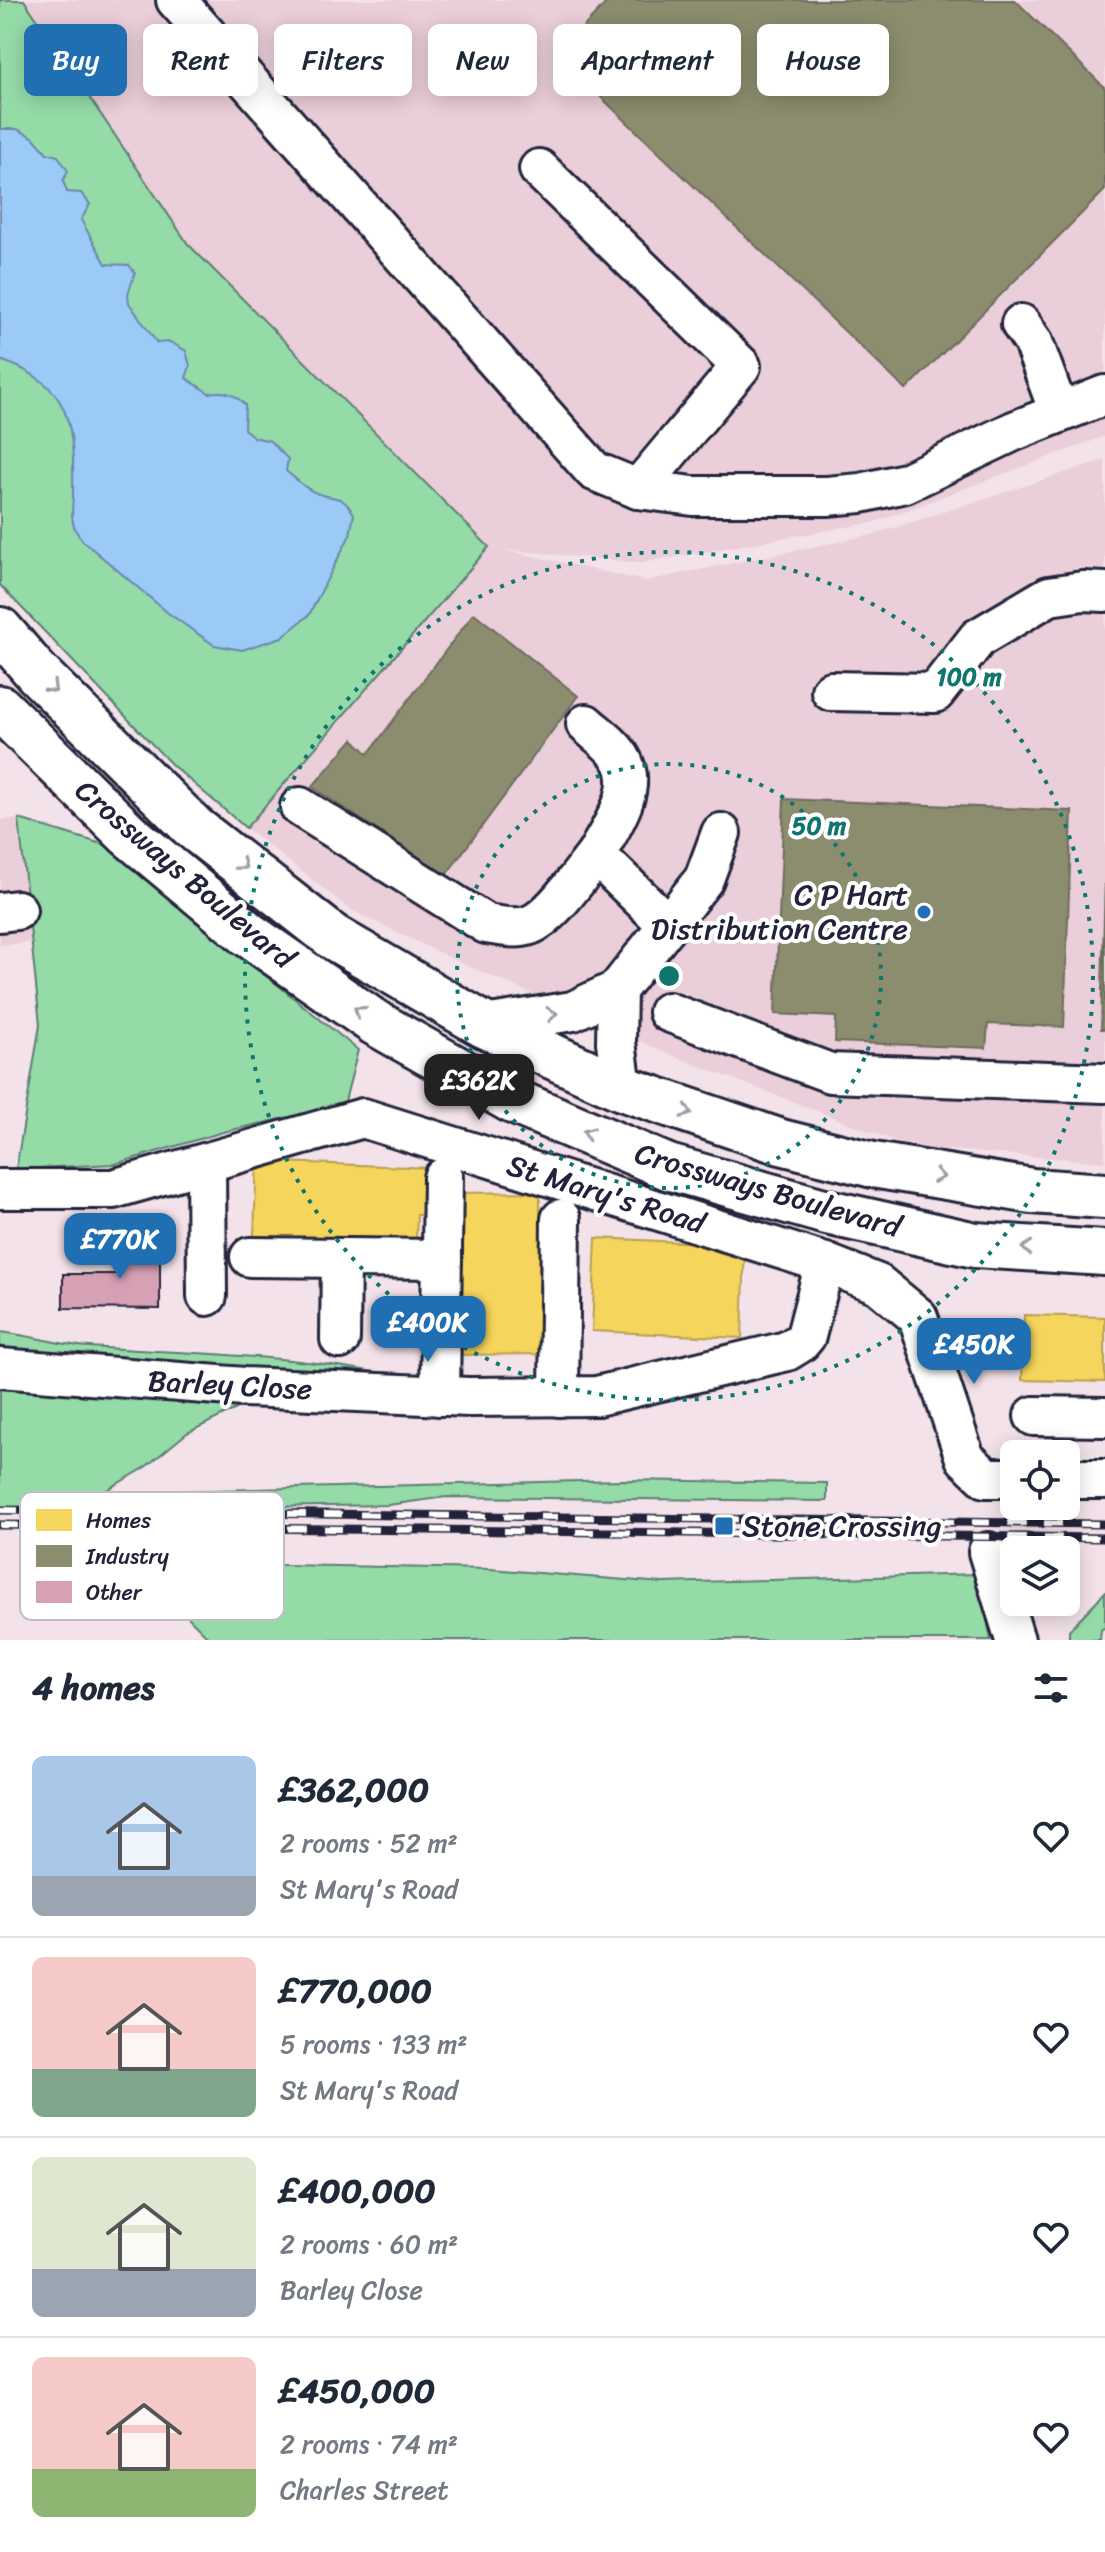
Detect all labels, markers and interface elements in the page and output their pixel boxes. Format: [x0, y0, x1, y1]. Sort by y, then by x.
chip: Buy [24, 24, 127, 96]
chip: Rent [143, 24, 258, 96]
chip: Filters [274, 24, 412, 96]
chip: New [428, 24, 537, 96]
chip: Apartment [553, 24, 741, 96]
chip: House [757, 24, 889, 96]
text: 100 m [936, 656, 1002, 698]
one-way arrow [43, 679, 57, 693]
street label: Crossways Boulevard [62, 765, 309, 984]
text: 50 m [792, 805, 847, 847]
one-way arrow [233, 856, 248, 870]
place label: C P Hart Distribution Centre [651, 868, 908, 956]
marker: C P Hart Distribution Centre [915, 903, 933, 921]
centre of rings [655, 962, 683, 990]
one-way arrow [353, 1006, 367, 1021]
one-way arrow [545, 1006, 559, 1023]
pin: £362K [423, 1054, 535, 1122]
text: £362K [442, 1057, 516, 1103]
one-way arrow [680, 1102, 694, 1118]
street label: Crossways Boulevard [628, 1126, 910, 1254]
one-way arrow [582, 1127, 596, 1143]
street label: St Mary's Road [500, 1138, 714, 1250]
one-way arrow [932, 1166, 946, 1183]
pin: £770K [64, 1213, 176, 1281]
text: £770K [82, 1216, 158, 1262]
one-way arrow [1020, 1240, 1033, 1257]
pin: £400K [372, 1296, 484, 1364]
text: £400K [389, 1299, 467, 1345]
pin: £450K [918, 1318, 1030, 1386]
text: £450K [935, 1321, 1013, 1367]
street label: Barley Close [146, 1354, 314, 1416]
map controls [1000, 1440, 1080, 1616]
button: locate [1000, 1440, 1080, 1520]
legend [20, 1492, 284, 1620]
place label: Stone Crossing [742, 1499, 942, 1553]
text: Homes [86, 1501, 152, 1540]
marker: Stone Crossing [713, 1515, 735, 1537]
button: layers [1000, 1536, 1080, 1616]
text: Industry [85, 1537, 170, 1576]
text: Other [86, 1573, 143, 1612]
text: 4 homes [32, 1658, 155, 1718]
icon: filters [1029, 1666, 1073, 1710]
text: £362,000 [280, 1760, 429, 1820]
icon: home [96, 1788, 192, 1884]
icon: heart [1029, 1814, 1073, 1858]
text: 2 rooms · 52 m² [280, 1820, 458, 1866]
text: St Mary's Road [280, 1866, 458, 1912]
text: £770,000 [280, 1961, 432, 2021]
icon: home [96, 1989, 192, 2085]
icon: heart [1029, 2015, 1073, 2059]
text: 5 rooms · 133 m² [280, 2021, 468, 2067]
text: St Mary's Road [280, 2067, 458, 2113]
text: £400,000 [280, 2161, 436, 2221]
icon: home [96, 2189, 192, 2285]
icon: heart [1029, 2215, 1073, 2259]
text: 2 rooms · 60 m² [280, 2221, 458, 2267]
text: Barley Close [280, 2267, 423, 2313]
text: £450,000 [280, 2361, 435, 2421]
icon: home [96, 2389, 192, 2485]
icon: heart [1029, 2415, 1073, 2459]
text: 2 rooms · 74 m² [280, 2421, 458, 2467]
text: Charles Street [280, 2467, 449, 2513]

